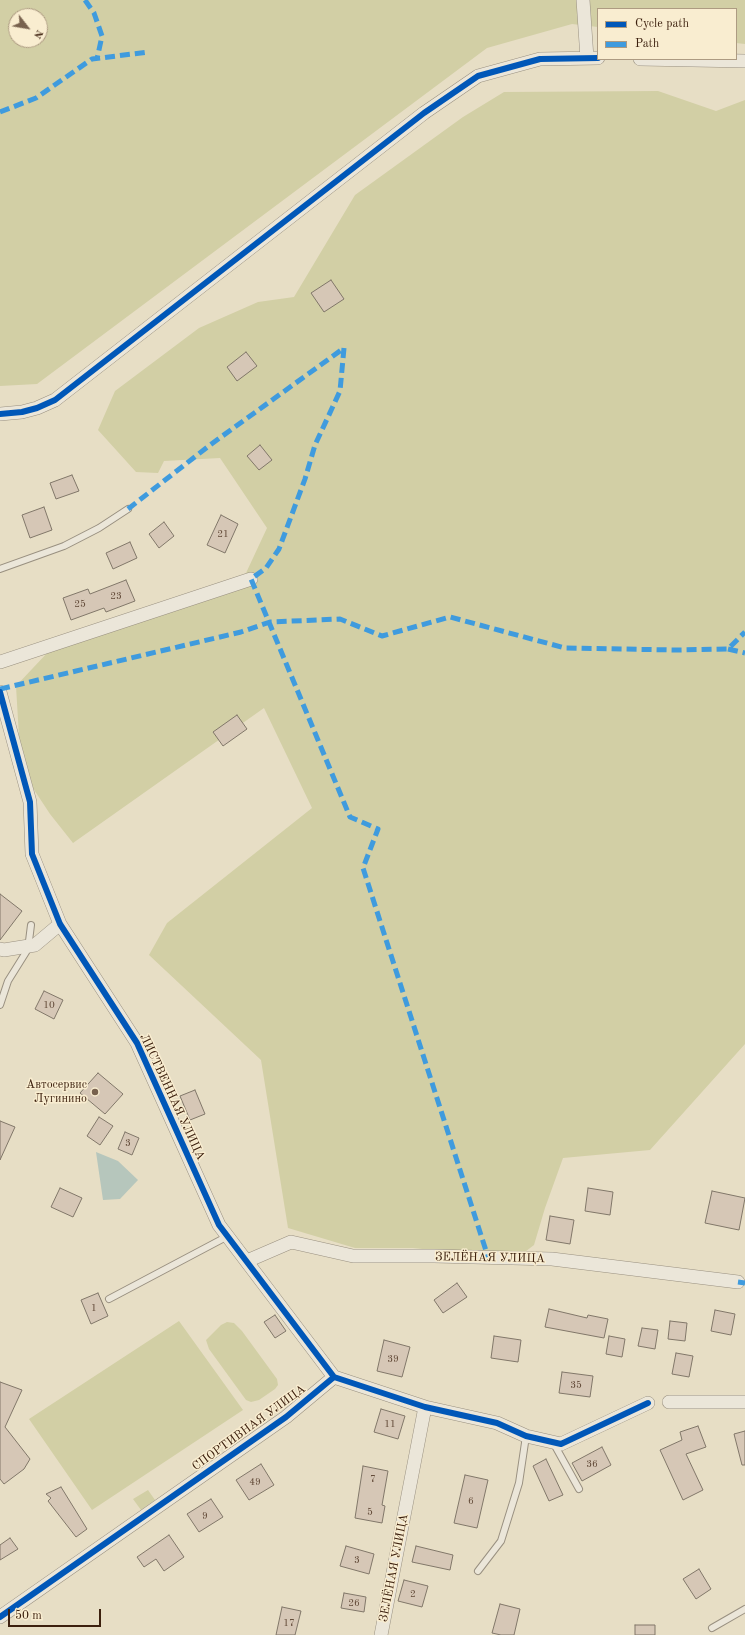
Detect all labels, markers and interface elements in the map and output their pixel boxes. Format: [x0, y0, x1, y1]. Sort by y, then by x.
north arrow [8, 8, 48, 48]
legend [597, 8, 737, 60]
text: Cycle path [635, 18, 689, 30]
text: N [31, 27, 45, 40]
text: Path [635, 38, 659, 50]
house number: 21 [217, 528, 229, 540]
house number: 23 [110, 590, 122, 602]
house number: 25 [74, 598, 86, 610]
house number: 10 [43, 999, 55, 1011]
street label: ЛИСТВЕННАЯ УЛИЦА [136, 1032, 208, 1162]
place label: Автосервис Лугинино [26, 1078, 87, 1106]
marker: Автосервис Лугинино [90, 1087, 100, 1097]
house number: 3 [125, 1137, 131, 1149]
street label: ЗЕЛЁНАЯ УЛИЦА [435, 1250, 545, 1266]
house number: 1 [91, 1302, 97, 1314]
house number: 39 [387, 1353, 399, 1365]
house number: 35 [570, 1379, 582, 1391]
street label: СПОРТИВНАЯ УЛИЦА [189, 1382, 309, 1474]
house number: 11 [384, 1418, 396, 1430]
house number: 36 [586, 1458, 598, 1470]
house number: 7 [370, 1473, 376, 1485]
house number: 49 [249, 1476, 261, 1488]
house number: 6 [468, 1495, 474, 1507]
house number: 5 [367, 1506, 373, 1518]
house number: 9 [202, 1510, 208, 1522]
street label: ЗЕЛЁНАЯ УЛИЦА [376, 1513, 412, 1623]
house number: 3 [354, 1554, 360, 1566]
house number: 2 [410, 1588, 416, 1600]
house number: 26 [348, 1597, 360, 1609]
scale bar [10, 1601, 103, 1627]
text: 50 m [15, 1610, 42, 1622]
house number: 17 [283, 1617, 295, 1629]

